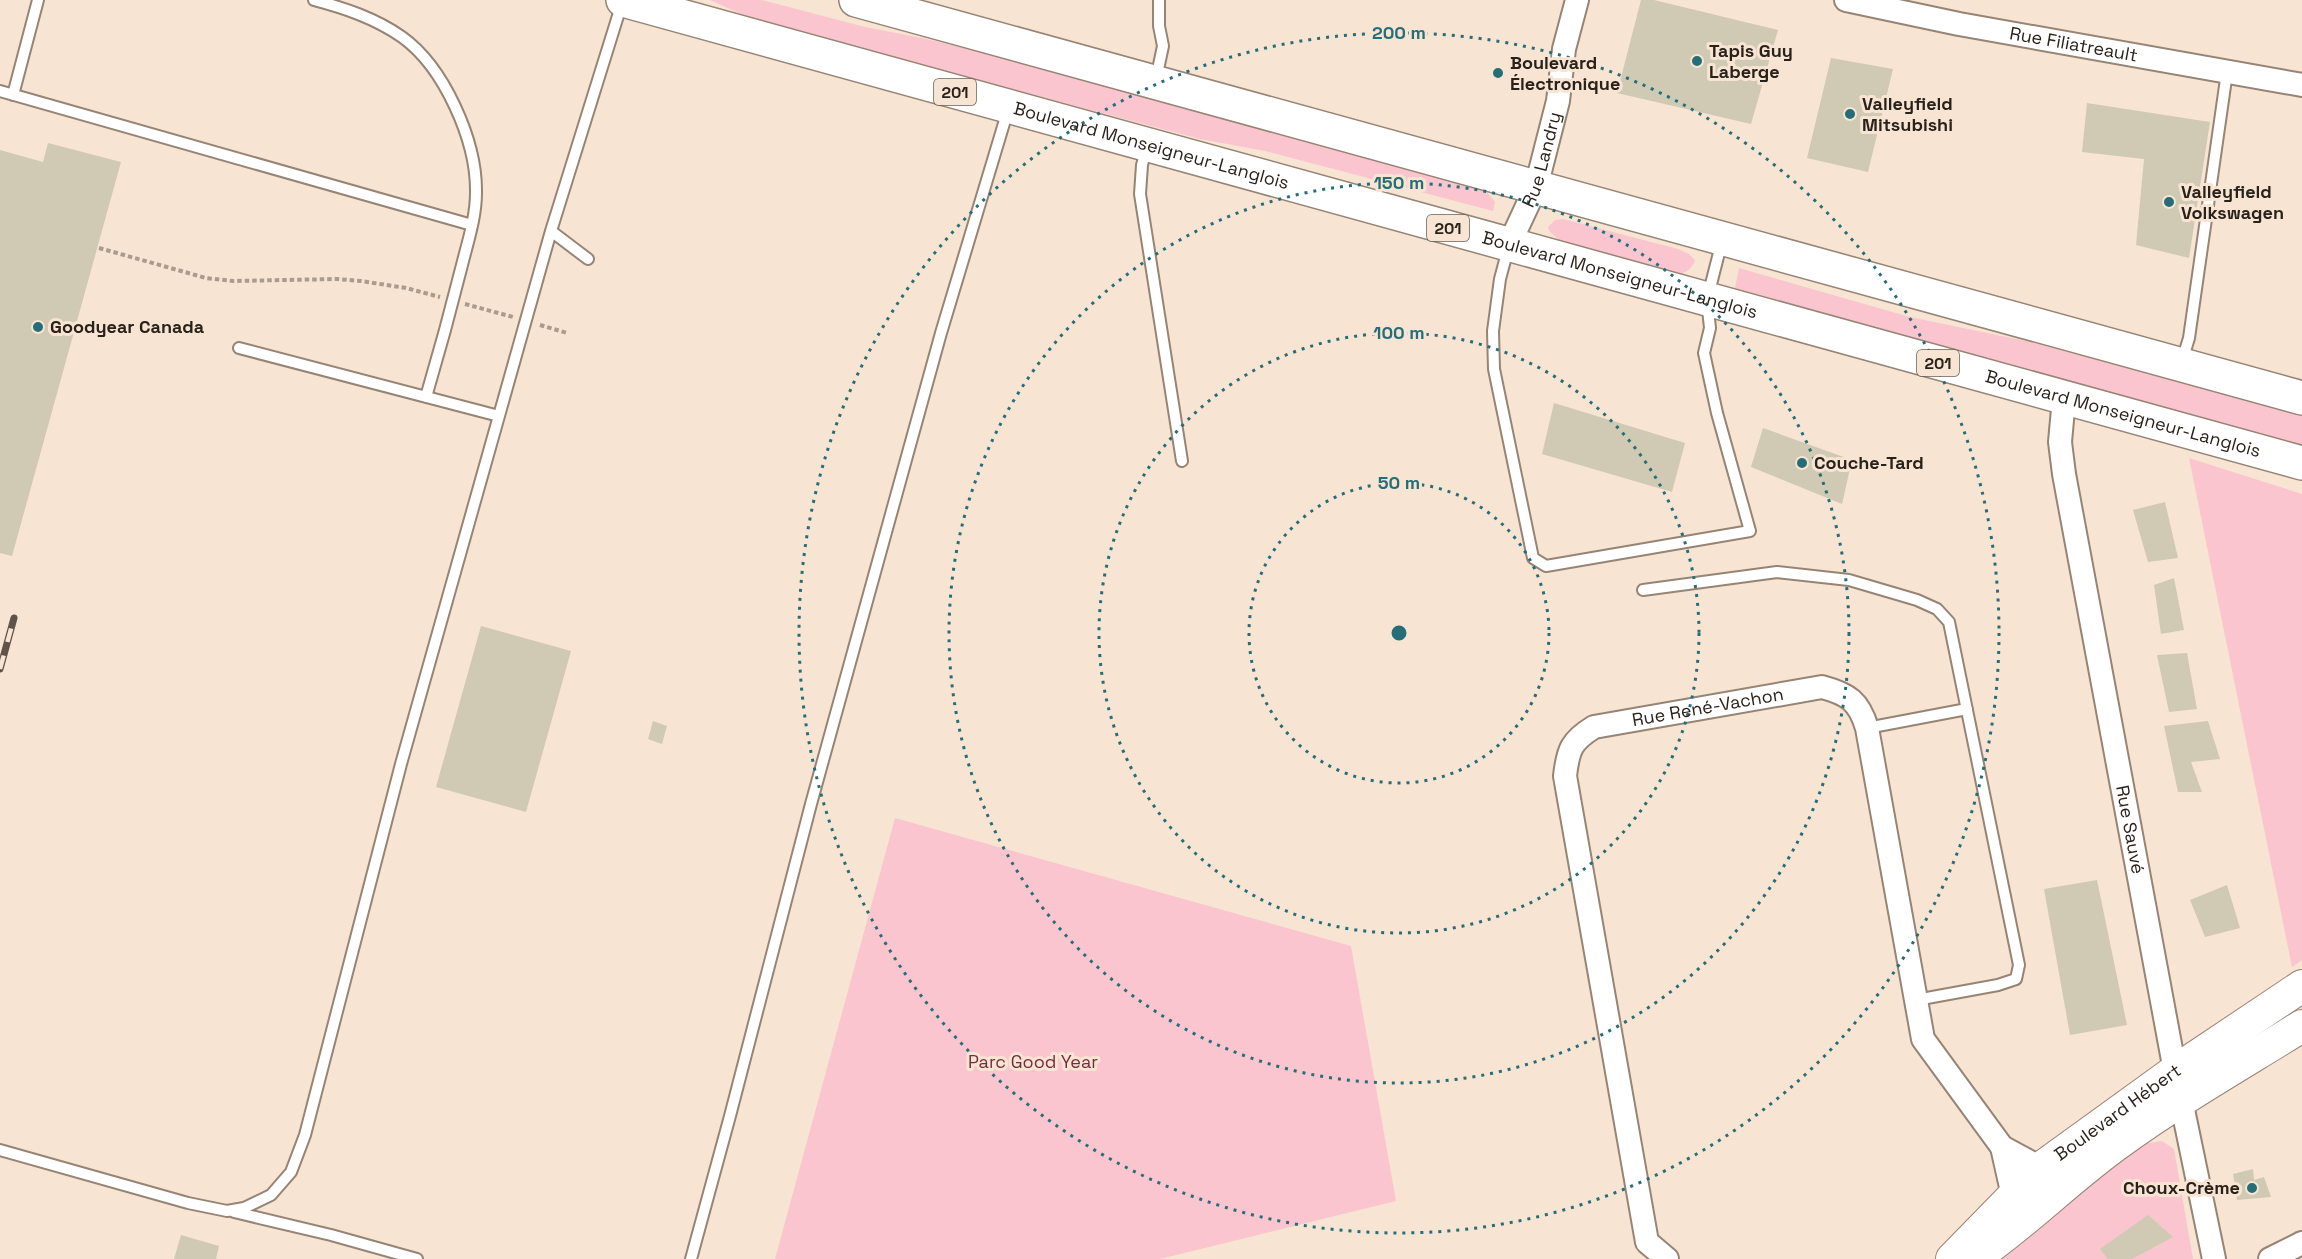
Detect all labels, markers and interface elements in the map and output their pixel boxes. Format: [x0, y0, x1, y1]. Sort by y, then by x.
text: 200 m [1372, 21, 1426, 44]
street label: Rue Filiatreault [2008, 21, 2140, 67]
place label: Tapis Guy Laberge [1709, 39, 1793, 83]
place label: Boulevard Électronique [1510, 51, 1620, 95]
marker: Tapis Guy Laberge [1690, 54, 1704, 68]
marker: Boulevard Électronique [1491, 66, 1505, 80]
road number: 201 [934, 79, 976, 105]
place label: Valleyfield Mitsubishi [1862, 92, 1953, 136]
street label: Boulevard Monseigneur-Langlois [1011, 96, 1292, 194]
marker: Valleyfield Mitsubishi [1843, 107, 1857, 121]
street label: Rue Landry [1516, 109, 1566, 211]
text: 150 m [1374, 171, 1424, 194]
place label: Valleyfield Volkswagen [2181, 180, 2284, 224]
marker: Valleyfield Volkswagen [2162, 195, 2176, 209]
road number: 201 [1427, 215, 1469, 241]
street label: Boulevard Monseigneur-Langlois [1480, 225, 1760, 323]
place label: Goodyear Canada [50, 315, 205, 338]
marker: Goodyear Canada [31, 320, 45, 334]
text: 100 m [1373, 321, 1425, 344]
road number: 201 [1917, 350, 1959, 376]
street label: Boulevard Monseigneur-Langlois [1983, 364, 2263, 462]
place label: Couche-Tard [1814, 451, 1924, 474]
marker: Couche-Tard [1795, 456, 1809, 470]
text: 50 m [1378, 471, 1420, 494]
centre of rings [1389, 623, 1409, 643]
street label: Rue René-Vachon [1630, 682, 1785, 731]
street label: Rue Sauvé [2111, 783, 2150, 876]
park label: Parc Good Year [968, 1050, 1098, 1073]
street label: Boulevard Hébert [2049, 1058, 2185, 1166]
place label: Choux-Crème [2123, 1176, 2240, 1199]
marker: Choux-Crème [2245, 1181, 2259, 1195]

